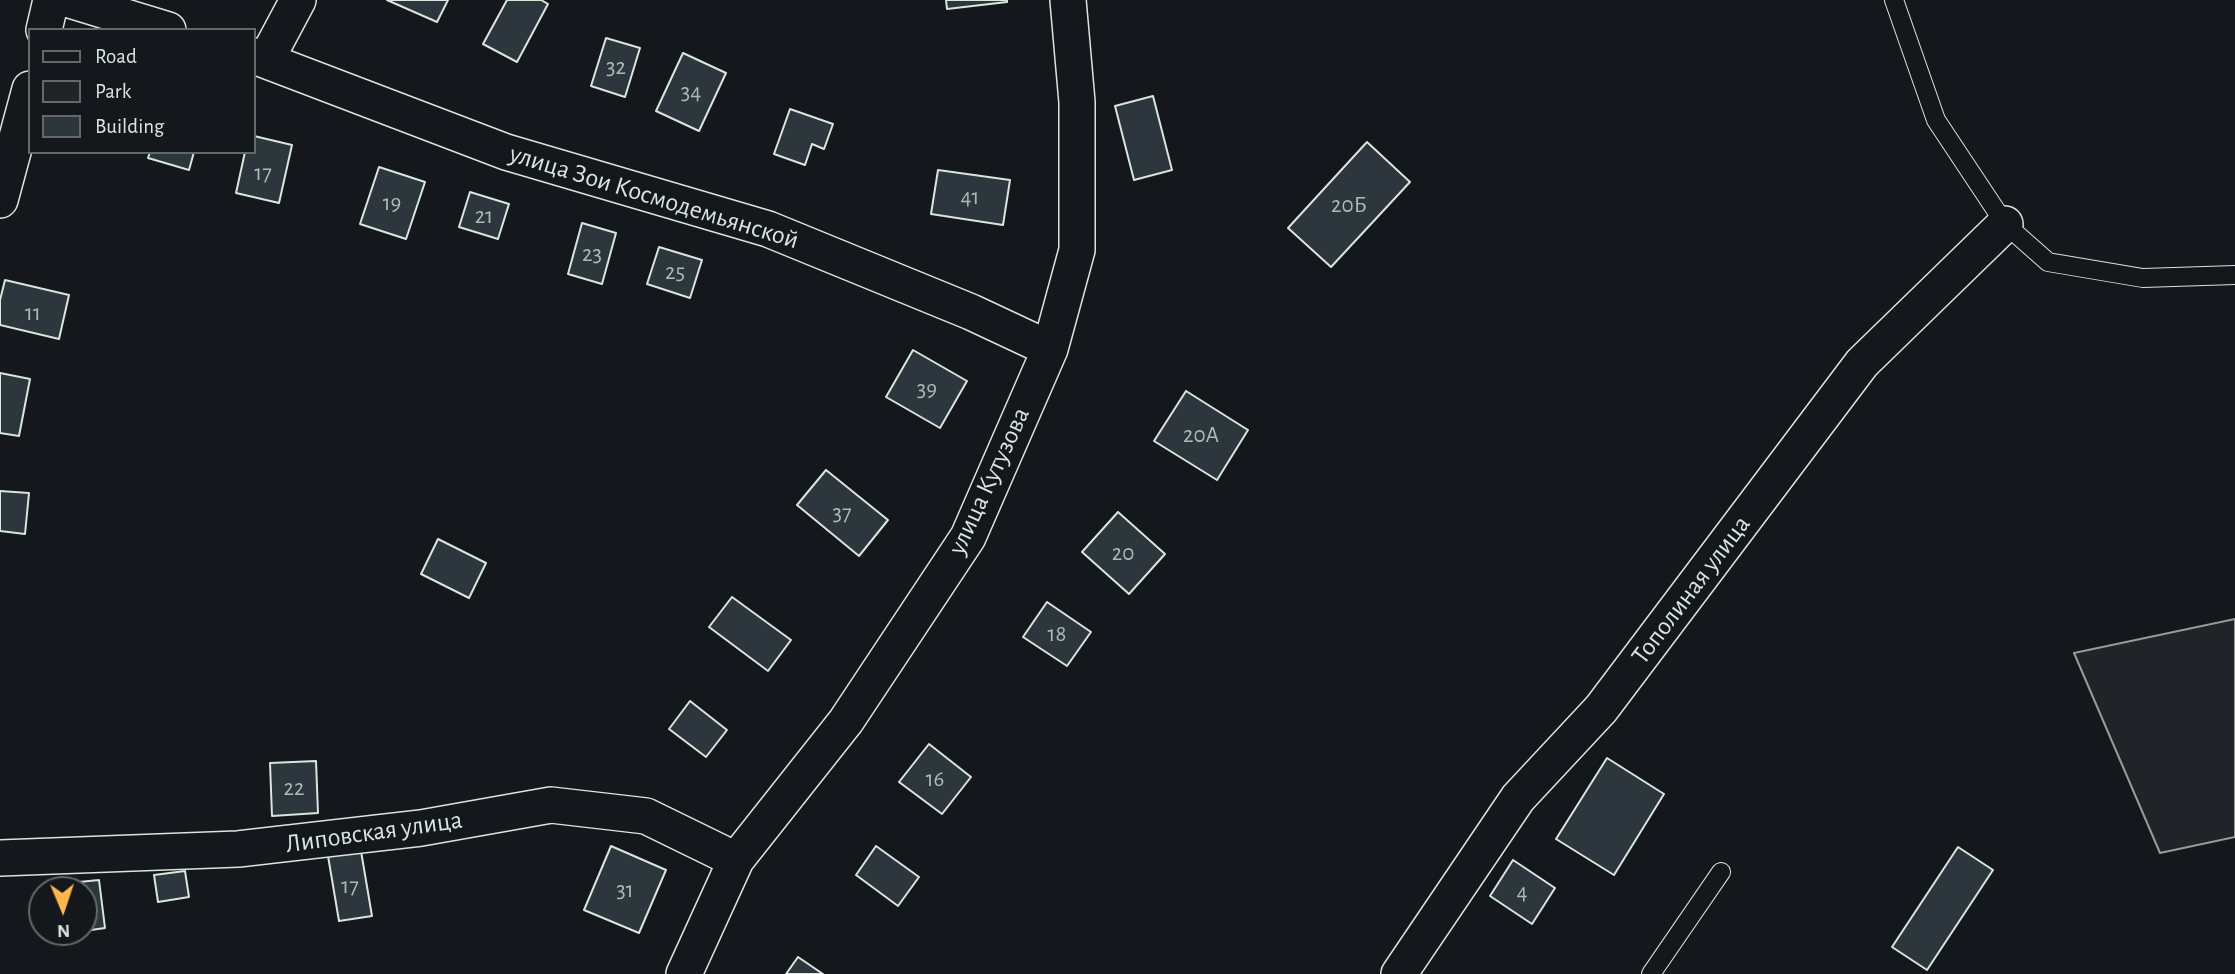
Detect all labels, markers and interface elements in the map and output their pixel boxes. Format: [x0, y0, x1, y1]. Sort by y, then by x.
legend [28, 28, 256, 154]
text: Road [95, 46, 137, 67]
house number: 32 [606, 53, 626, 81]
house number: 34 [681, 78, 701, 106]
text: Park [95, 81, 131, 102]
text: Building [95, 116, 164, 137]
street label: улица Зои Космодемьянской [506, 138, 802, 256]
house number: 17 [254, 159, 272, 187]
house number: 41 [961, 183, 979, 211]
house number: 19 [383, 189, 401, 217]
house number: 20Б [1331, 191, 1367, 219]
house number: 21 [475, 202, 493, 230]
house number: 23 [582, 240, 602, 268]
house number: 25 [665, 258, 685, 286]
house number: 11 [25, 299, 41, 327]
house number: 39 [917, 375, 937, 403]
street label: улица Кутузова [941, 402, 1037, 560]
house number: 20А [1183, 421, 1219, 449]
house number: 37 [832, 499, 852, 527]
street label: Тополиная улица [1625, 510, 1757, 670]
house number: 20 [1112, 539, 1134, 567]
house number: 18 [1048, 620, 1066, 648]
house number: 16 [926, 765, 944, 793]
house number: 22 [284, 774, 304, 802]
street label: Липовская улица [284, 804, 464, 860]
house number: 17 [341, 872, 359, 900]
north arrow [28, 876, 98, 946]
house number: 31 [616, 876, 634, 904]
house number: 4 [1516, 878, 1528, 906]
text: N [57, 921, 71, 940]

